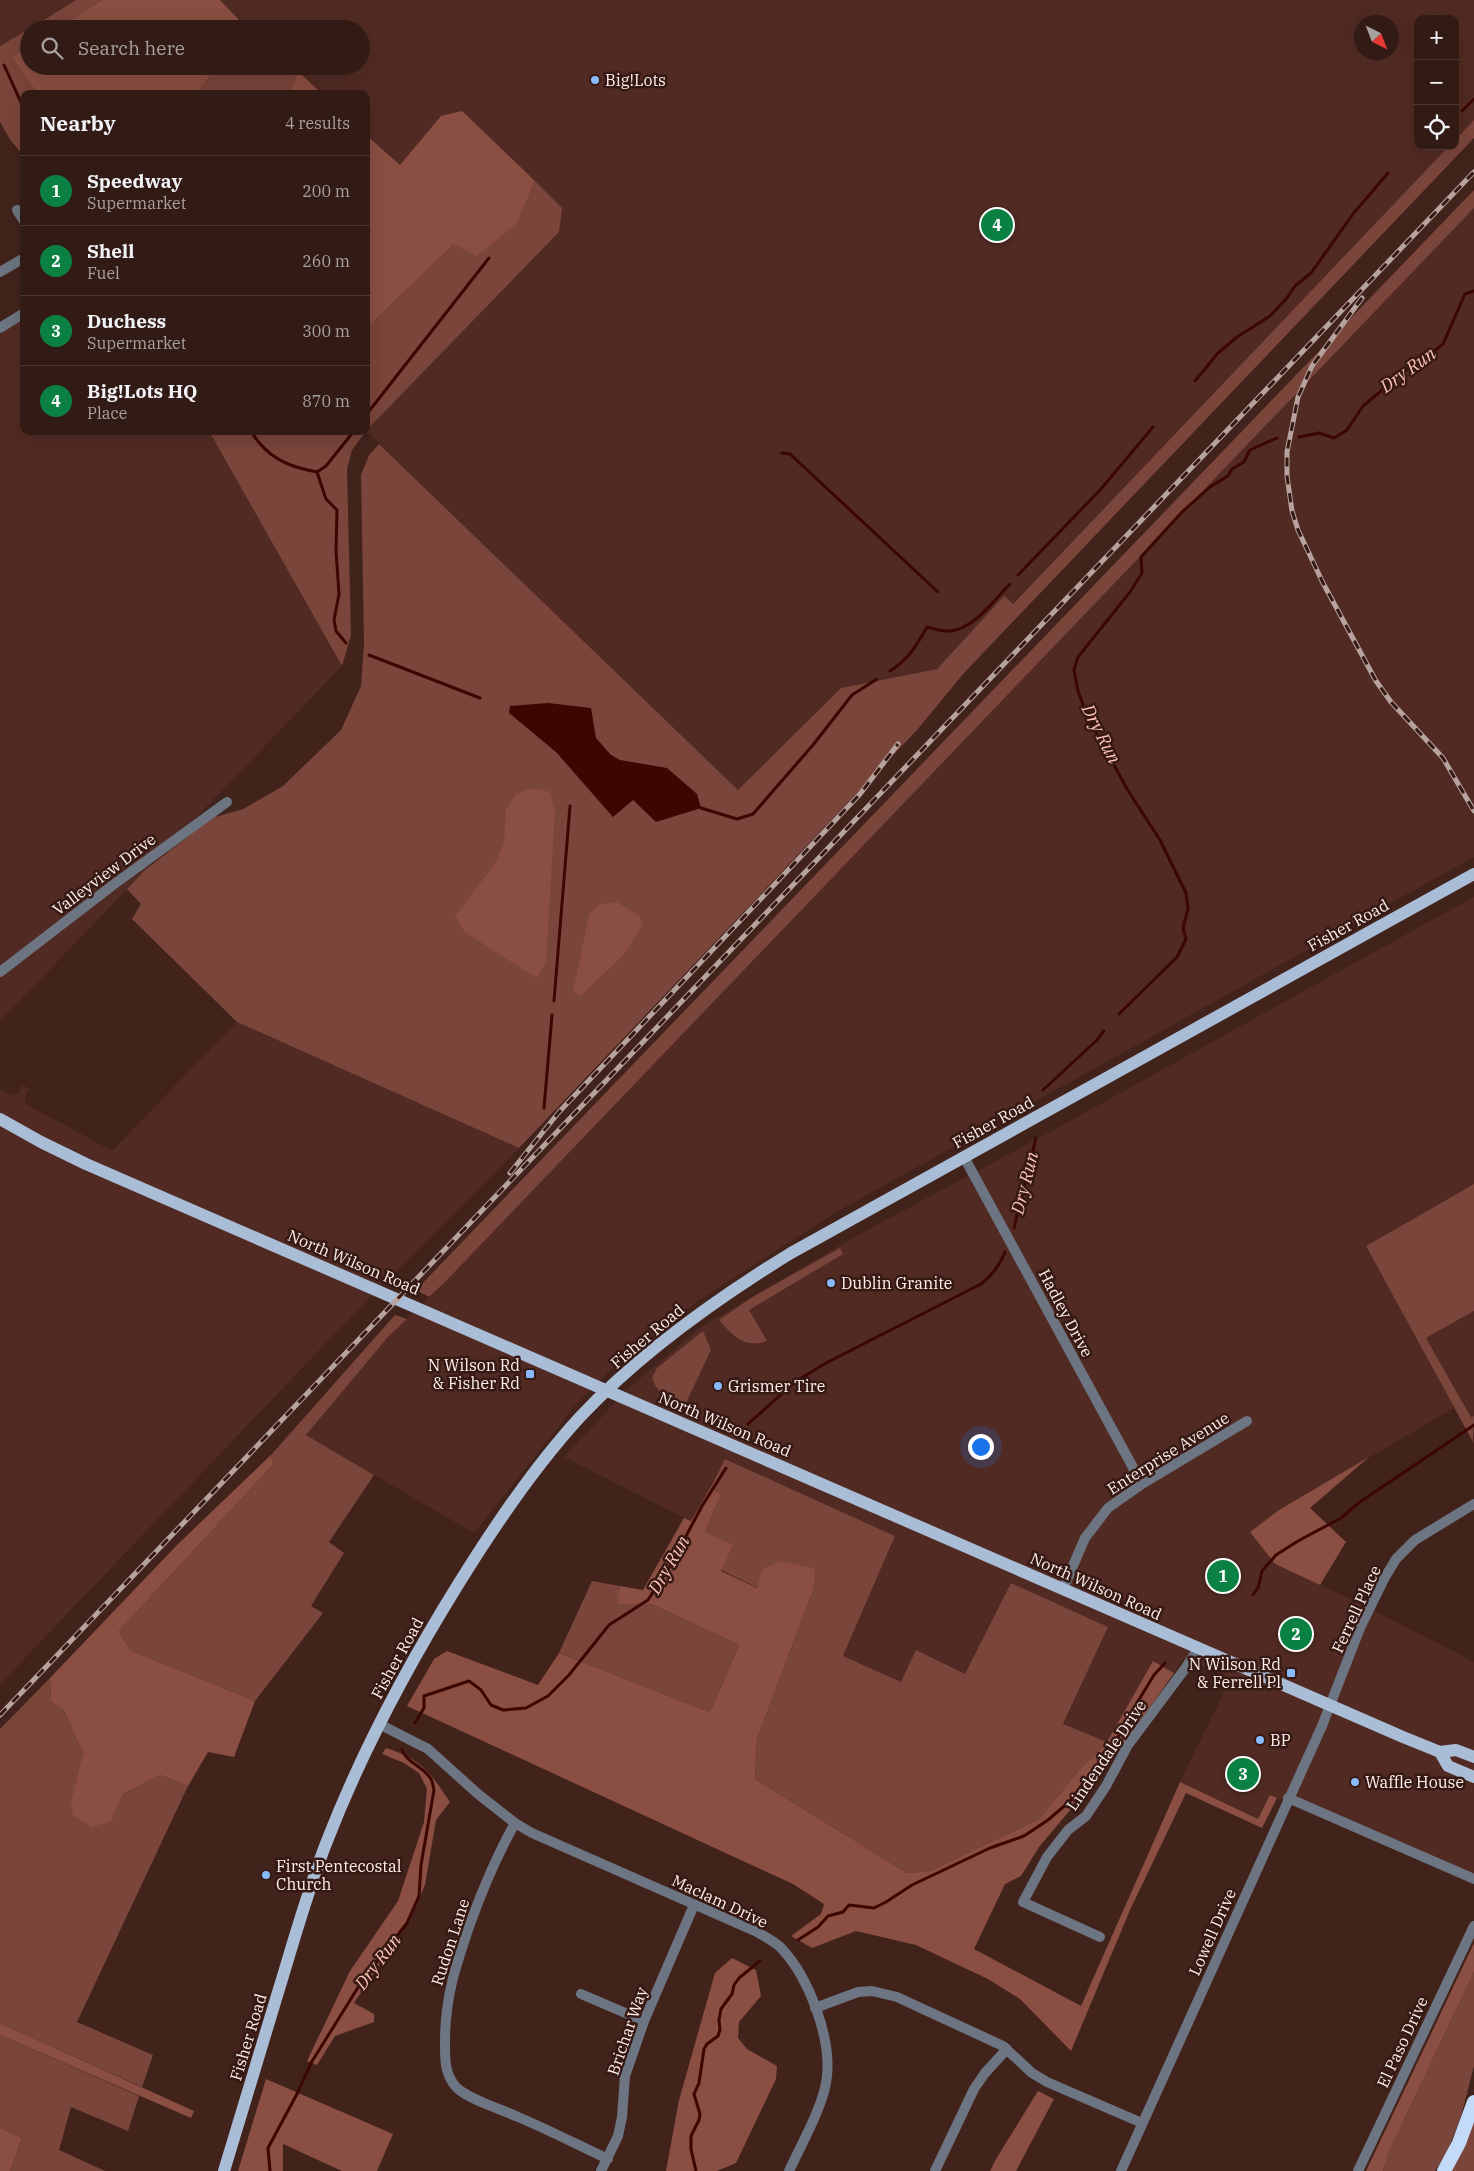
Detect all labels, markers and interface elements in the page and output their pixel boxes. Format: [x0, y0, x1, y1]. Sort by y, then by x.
north arrow [1354, 15, 1399, 60]
map controls [1414, 15, 1459, 150]
button: + [1414, 15, 1459, 60]
search box [20, 20, 370, 75]
icon: search [38, 34, 66, 62]
text: Search here [78, 36, 185, 60]
button: − [1414, 60, 1459, 105]
place label: Big!Lots [605, 70, 666, 90]
marker: Big!Lots [589, 74, 601, 86]
button: locate [1414, 105, 1459, 150]
text: Nearby [40, 109, 116, 137]
text: 4 results [285, 113, 350, 133]
text: Speedway [87, 169, 182, 193]
text: 1 [51, 181, 61, 201]
text: 200 m [302, 181, 350, 201]
text: Supermarket [87, 193, 186, 213]
pin: 4 [981, 206, 1013, 244]
text: Shell [87, 239, 134, 263]
text: 2 [51, 251, 61, 271]
text: 260 m [302, 251, 350, 271]
text: Fuel [87, 263, 120, 283]
text: Duchess [87, 309, 166, 333]
text: 3 [51, 321, 61, 341]
text: 300 m [302, 321, 350, 341]
text: Supermarket [87, 333, 186, 353]
water label: Dry Run [1374, 341, 1441, 398]
text: Big!Lots HQ [87, 379, 198, 403]
text: 4 [51, 391, 61, 411]
text: 870 m [302, 391, 350, 411]
text: Place [87, 403, 127, 423]
water label: Dry Run [1076, 699, 1126, 768]
street label: Valleyview Drive [48, 829, 160, 919]
street label: Fisher Road [1304, 894, 1392, 956]
street label: Fisher Road [949, 1091, 1037, 1153]
water label: Dry Run [1005, 1148, 1044, 1218]
street label: North Wilson Road [285, 1225, 424, 1299]
street label: Hadley Drive [1034, 1265, 1098, 1361]
place label: Dublin Granite [841, 1273, 952, 1293]
marker: Dublin Granite [825, 1277, 837, 1289]
street label: Fisher Road [606, 1299, 688, 1373]
place label: N Wilson Rd & Fisher Rd [428, 1355, 520, 1393]
marker: N Wilson Rd & Fisher Rd [524, 1368, 536, 1380]
place label: Grismer Tire [728, 1376, 825, 1396]
marker: Grismer Tire [712, 1380, 724, 1392]
street label: North Wilson Road [656, 1387, 795, 1461]
street label: Enterprise Avenue [1103, 1407, 1233, 1499]
your location [968, 1434, 994, 1460]
water label: Dry Run [642, 1531, 695, 1599]
street label: North Wilson Road [1027, 1548, 1165, 1624]
pin: 1 [1207, 1557, 1239, 1595]
street label: Ferrell Place [1327, 1562, 1385, 1656]
street label: Fisher Road [366, 1614, 428, 1702]
pin: 2 [1280, 1615, 1312, 1653]
place label: N Wilson Rd & Ferrell Pl [1189, 1654, 1281, 1692]
marker: N Wilson Rd & Ferrell Pl [1285, 1667, 1297, 1679]
street label: Lindendale Drive [1062, 1696, 1150, 1814]
place label: BP [1270, 1730, 1291, 1750]
marker: BP [1254, 1734, 1266, 1746]
pin: 3 [1227, 1755, 1259, 1793]
place label: Waffle House [1365, 1772, 1464, 1792]
marker: Waffle House [1349, 1776, 1361, 1788]
place label: First Pentecostal Church [276, 1856, 402, 1894]
marker: First Pentecostal Church [260, 1869, 272, 1881]
street label: Maclam Drive [669, 1870, 771, 1932]
street label: Lowell Drive [1184, 1885, 1240, 1979]
street label: Rudon Lane [427, 1896, 473, 1988]
water label: Dry Run [349, 1929, 406, 1995]
street label: Brichar Way [603, 1984, 652, 2078]
street label: Fisher Road [225, 1991, 271, 2083]
street label: El Paso Drive [1372, 1993, 1432, 2091]

